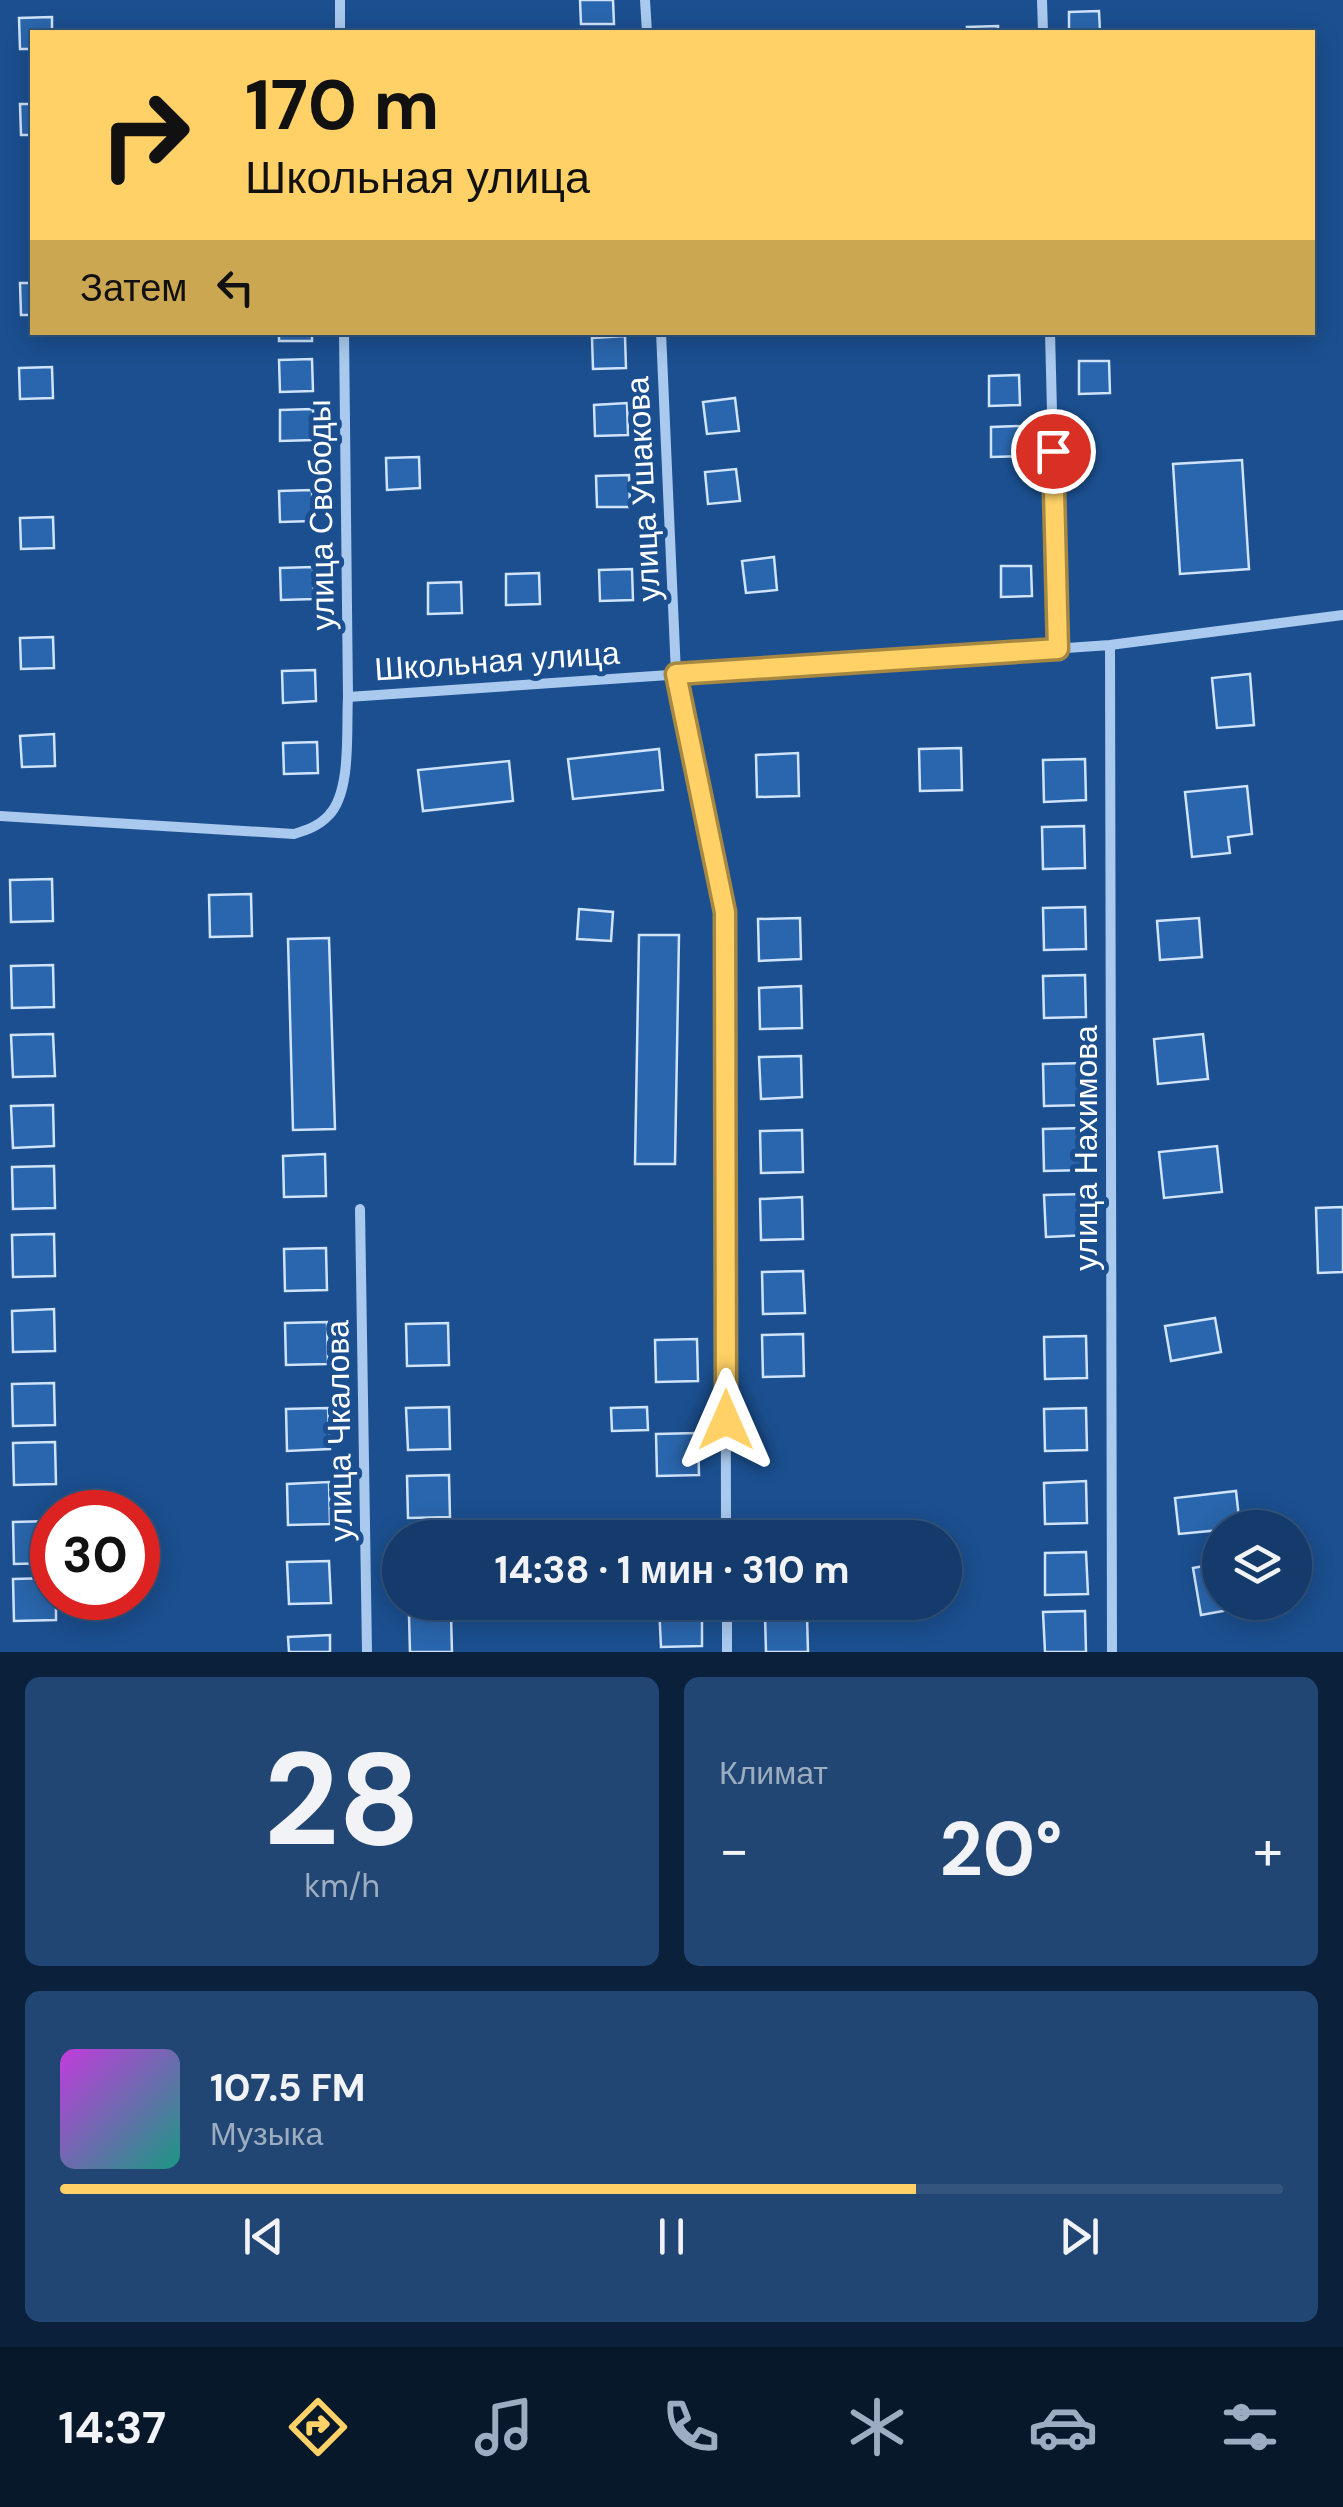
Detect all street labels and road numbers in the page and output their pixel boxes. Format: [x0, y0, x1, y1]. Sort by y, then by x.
street label: улица Ушакова [616, 375, 670, 603]
street label: улица Свободы [298, 399, 344, 631]
street label: Школьная улица [373, 631, 621, 691]
street label: улица Нахимова [1065, 1025, 1107, 1271]
street label: улица Чкалова [316, 1320, 362, 1542]

